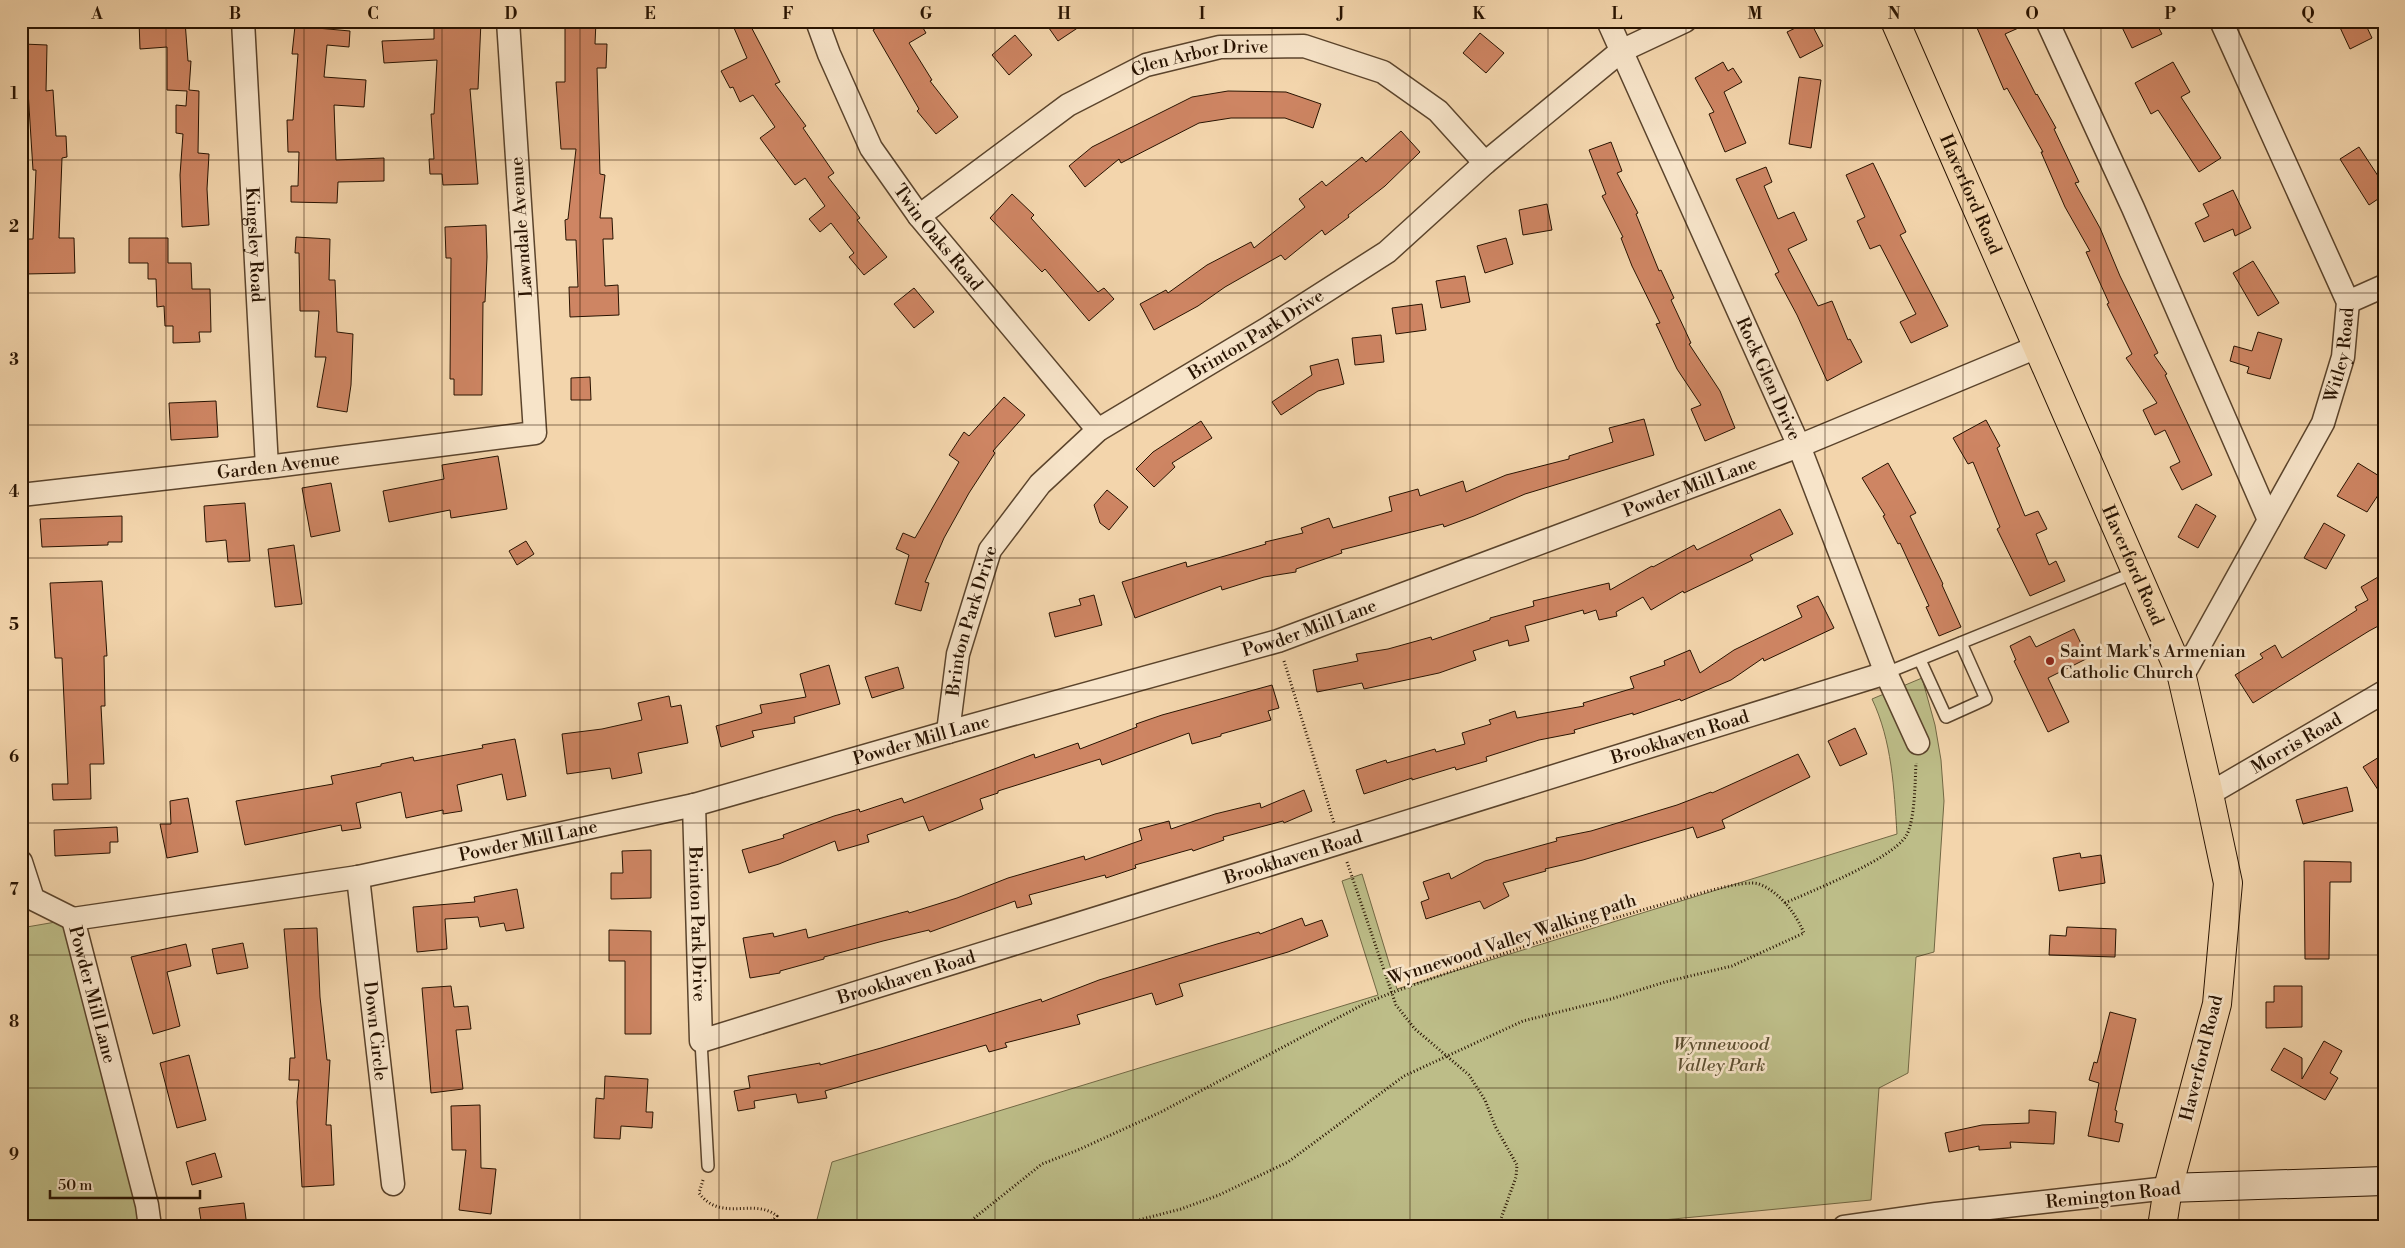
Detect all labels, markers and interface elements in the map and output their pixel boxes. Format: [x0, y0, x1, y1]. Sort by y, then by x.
text: A [90, 4, 103, 24]
text: B [229, 4, 241, 24]
text: C [367, 4, 379, 24]
text: D [505, 4, 518, 24]
text: E [644, 4, 656, 24]
text: F [782, 4, 794, 24]
text: G [920, 4, 933, 24]
text: H [1057, 4, 1071, 24]
text: I [1199, 4, 1205, 24]
text: J [1336, 4, 1344, 24]
text: K [1473, 4, 1487, 24]
text: L [1612, 4, 1623, 24]
text: M [1748, 4, 1763, 24]
text: N [1888, 4, 1901, 24]
text: O [2025, 4, 2039, 24]
text: P [2164, 4, 2176, 24]
text: Q [2301, 4, 2315, 24]
street label: Glen Arbor Drive [1127, 35, 1268, 83]
text: 1 [10, 84, 18, 104]
street label: Haverford Road [1934, 131, 2007, 259]
street label: Lawndale Avenue [505, 156, 538, 298]
street label: Twin Oaks Road [888, 180, 988, 296]
street label: Kingsley Road [240, 186, 269, 304]
text: 2 [9, 217, 19, 237]
street label: Brinton Park Drive [1183, 284, 1328, 386]
street label: Witley Road [2319, 306, 2360, 406]
street label: Rock Glen Drive [1731, 314, 1806, 444]
text: 3 [9, 350, 19, 370]
street label: Garden Avenue [216, 447, 341, 485]
street label: Powder Mill Lane [1620, 452, 1760, 523]
text: 4 [9, 482, 20, 502]
street label: Haverford Road [2096, 502, 2169, 630]
street label: Brinton Park Drive [942, 543, 1003, 698]
street label: Powder Mill Lane [1239, 594, 1380, 662]
text: 5 [9, 615, 19, 635]
place label: Saint Mark's Armenian Catholic Church [2060, 640, 2246, 684]
marker: Saint Mark's Armenian Catholic Church [2044, 655, 2056, 667]
street label: Brookhaven Road [1607, 705, 1753, 770]
street label: Morris Road [2247, 708, 2347, 779]
street label: Powder Mill Lane [850, 710, 992, 771]
text: 6 [9, 747, 19, 767]
street label: Powder Mill Lane [457, 815, 600, 867]
street label: Brookhaven Road [1220, 825, 1366, 890]
street label: Brinton Park Drive [683, 845, 711, 1002]
text: 7 [9, 880, 19, 900]
street label: Wynnewood Valley Walking path [1384, 888, 1639, 991]
street label: Powder Mill Lane [63, 923, 121, 1066]
street label: Brookhaven Road [833, 945, 979, 1010]
street label: Down Circle [358, 980, 392, 1082]
street label: Haverford Road [2175, 992, 2228, 1123]
text: 8 [9, 1012, 19, 1032]
park label: Wynnewood Valley Park [1673, 1033, 1770, 1077]
text: 9 [9, 1145, 19, 1165]
scale bar [50, 1168, 200, 1200]
text: 50 m [58, 1176, 92, 1195]
street label: Remington Road [2044, 1177, 2182, 1214]

